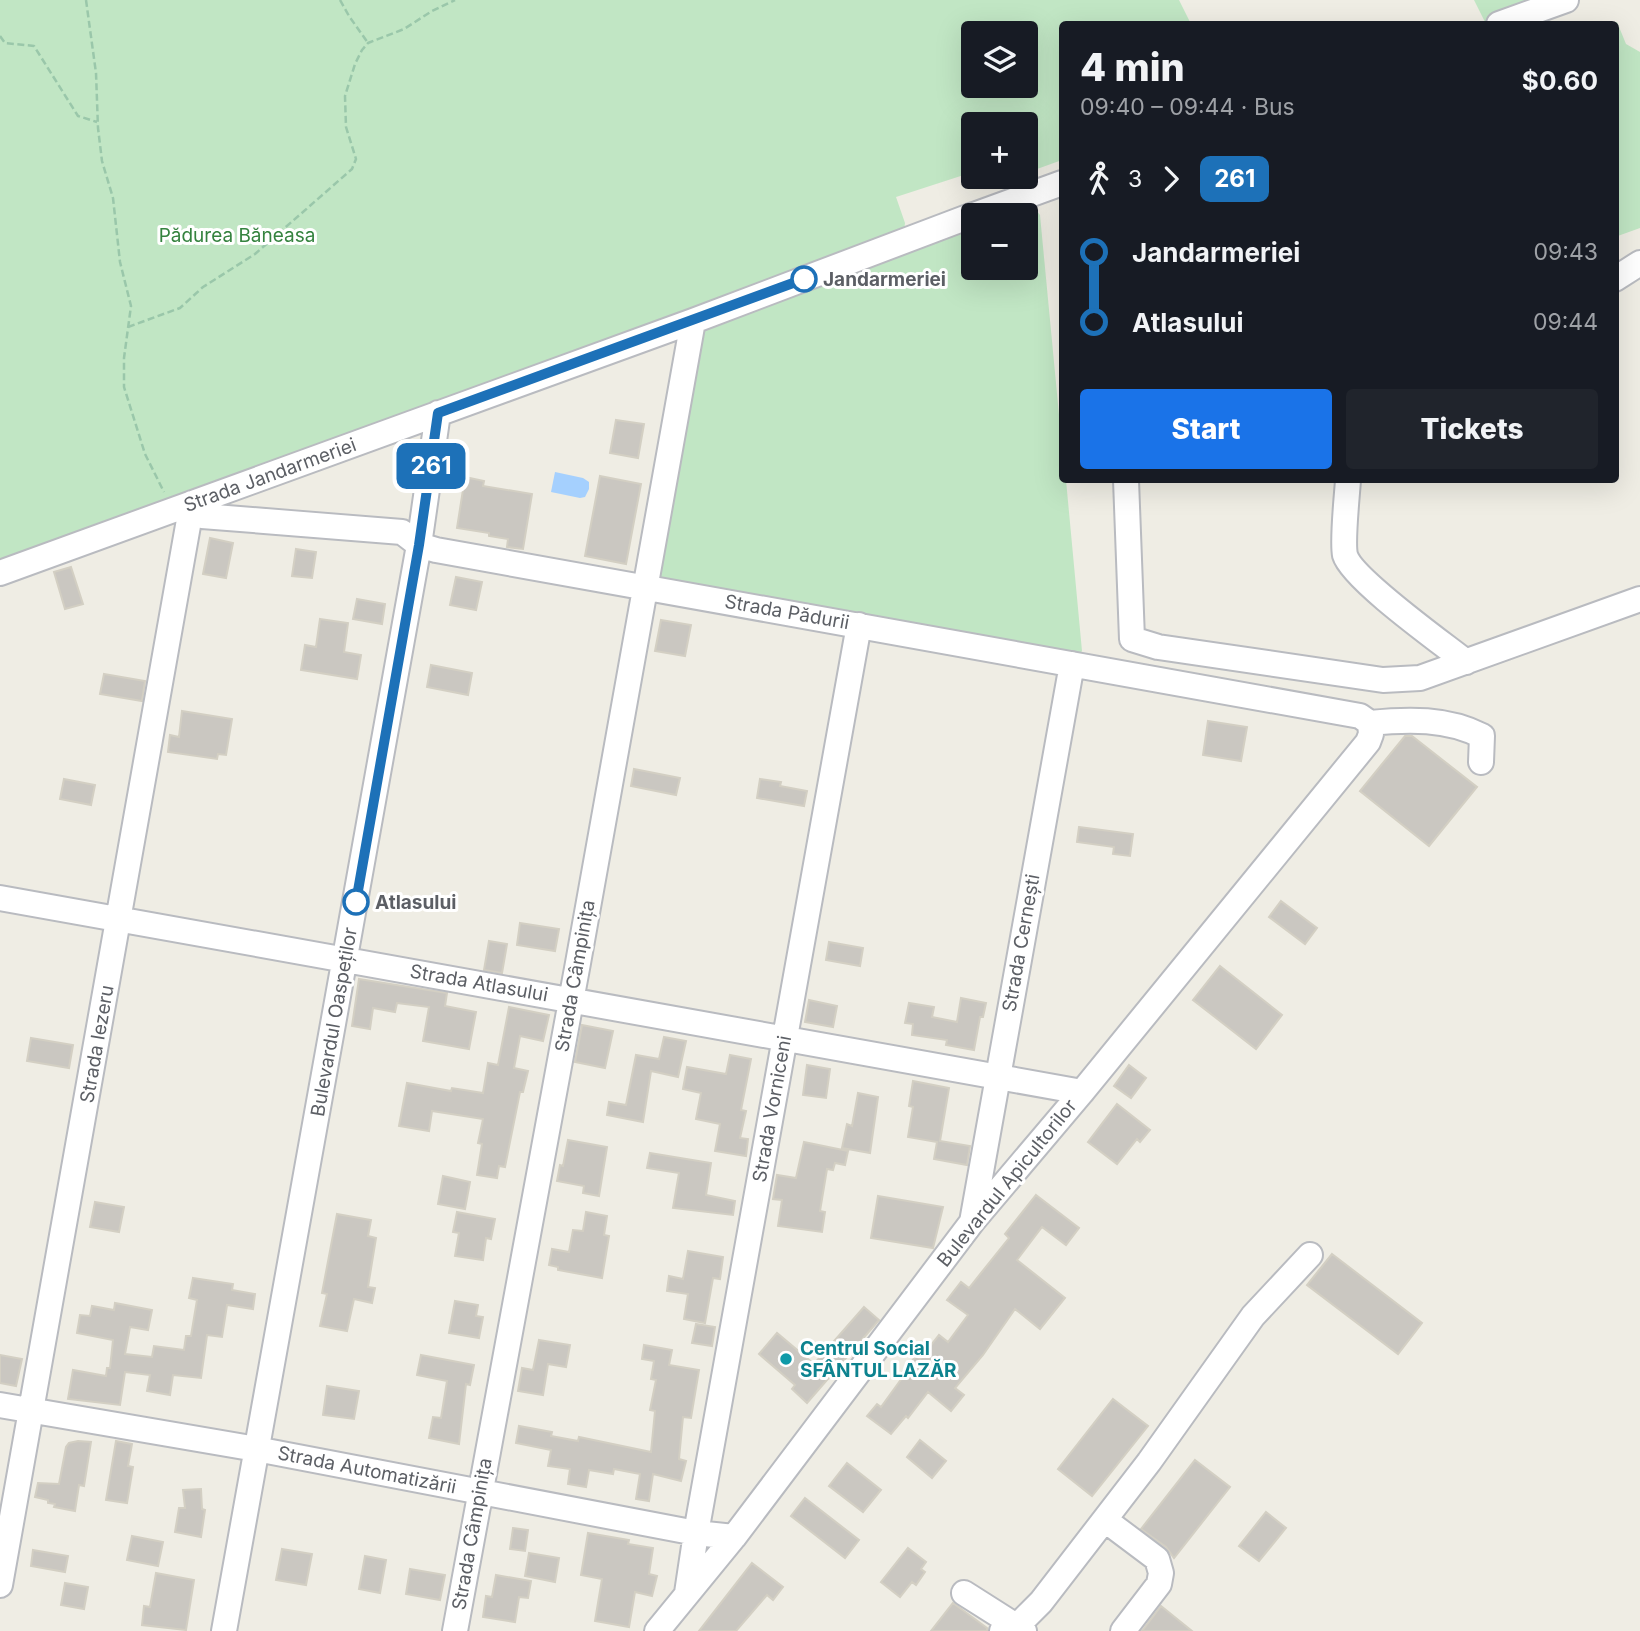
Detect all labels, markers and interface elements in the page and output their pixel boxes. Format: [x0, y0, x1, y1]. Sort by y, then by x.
map controls [961, 21, 1038, 280]
button: layers [961, 21, 1038, 98]
text: 4 min [1080, 44, 1185, 90]
text: $0.60 [1522, 65, 1598, 96]
text: 09:40 – 09:44 · Bus [1080, 93, 1295, 121]
button: + [961, 112, 1038, 189]
icon: walk [1080, 160, 1118, 198]
icon: forward [1152, 160, 1190, 198]
text: 261 [1214, 164, 1255, 193]
text: 3 [1128, 165, 1142, 193]
button: − [961, 203, 1038, 280]
park label: Pădurea Băneasa [159, 224, 315, 247]
text: Jandarmeriei [1132, 237, 1300, 268]
text: 09:43 [1534, 238, 1598, 266]
marker: Jandarmeriei [791, 266, 817, 292]
place label: Jandarmeriei [823, 268, 946, 291]
text: Atlasului [1132, 307, 1243, 338]
text: 09:44 [1533, 308, 1598, 336]
button: Start [1080, 389, 1332, 469]
button: Tickets [1346, 389, 1598, 469]
street label: Strada Jandarmeriei [181, 433, 359, 517]
line badge: 261 [391, 443, 471, 489]
text: 261 [410, 451, 452, 480]
street label: Strada Pădurii [723, 590, 851, 634]
street label: Strada Cernești [998, 872, 1044, 1014]
marker: Atlasului [343, 889, 369, 915]
place label: Atlasului [375, 891, 456, 914]
street label: Strada Câmpinița [550, 898, 600, 1054]
street label: Bulevardul Oaspeților [306, 926, 362, 1118]
street label: Strada Atlasului [408, 960, 550, 1006]
street label: Strada Iezeru [75, 983, 119, 1105]
street label: Strada Vorniceni [748, 1034, 796, 1184]
street label: Bulevardul Apicultorilor [932, 1095, 1082, 1271]
place label: Centrul Social SFÂNTUL LAZĂR [800, 1337, 957, 1382]
marker: Centrul Social SFÂNTUL LAZĂR [778, 1351, 794, 1367]
street label: Strada Automatizării [276, 1441, 458, 1499]
street label: Strada Câmpinița [447, 1456, 497, 1612]

